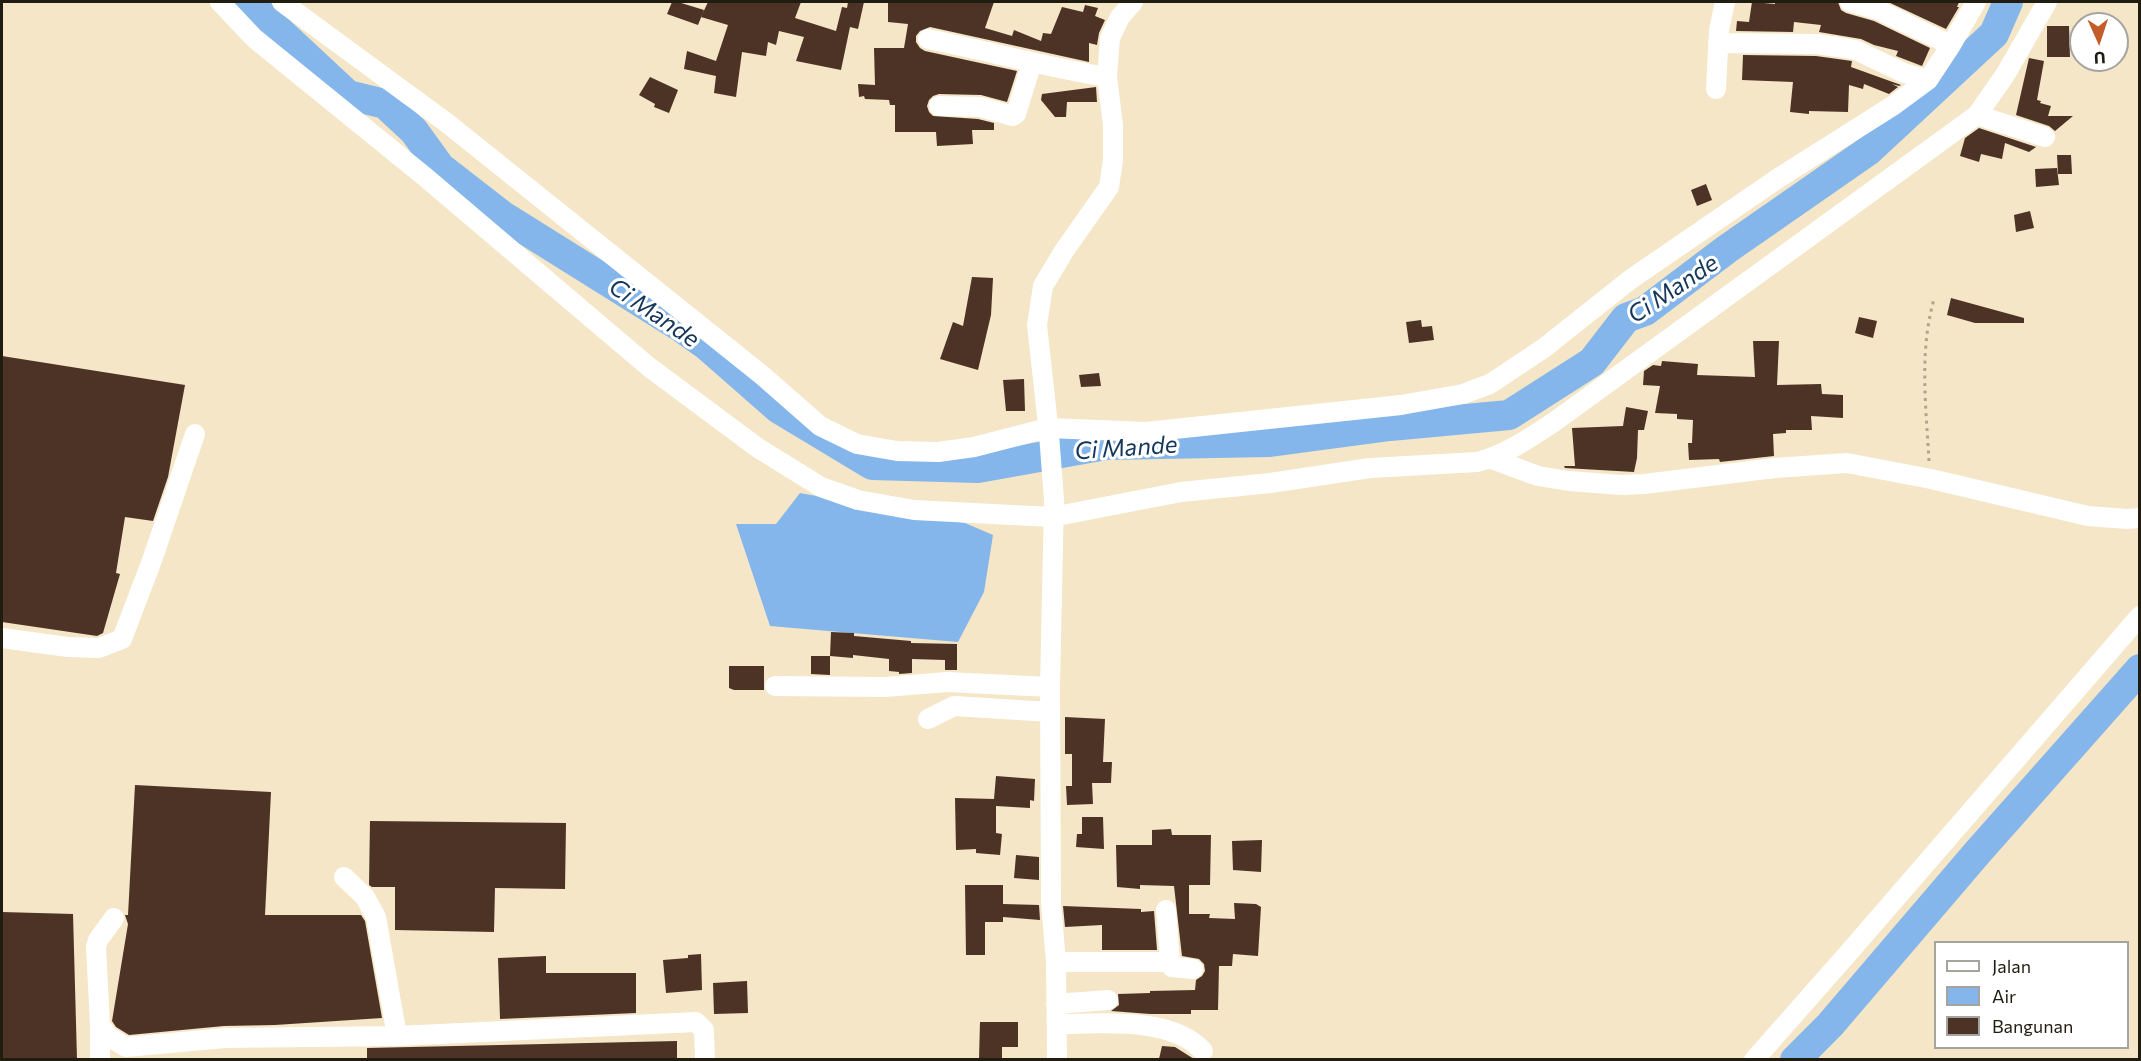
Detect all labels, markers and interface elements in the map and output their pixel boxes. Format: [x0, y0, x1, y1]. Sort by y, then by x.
north arrow [2069, 12, 2129, 72]
text: U [2094, 49, 2106, 68]
water label: Ci Mande [1622, 248, 1724, 330]
water label: Ci Mande [603, 272, 705, 354]
water label: Ci Mande [1074, 430, 1178, 466]
legend [1934, 941, 2129, 1049]
text: Jalan [1992, 955, 2031, 977]
text: Air [1992, 985, 2016, 1007]
text: Bangunan [1992, 1015, 2073, 1037]

